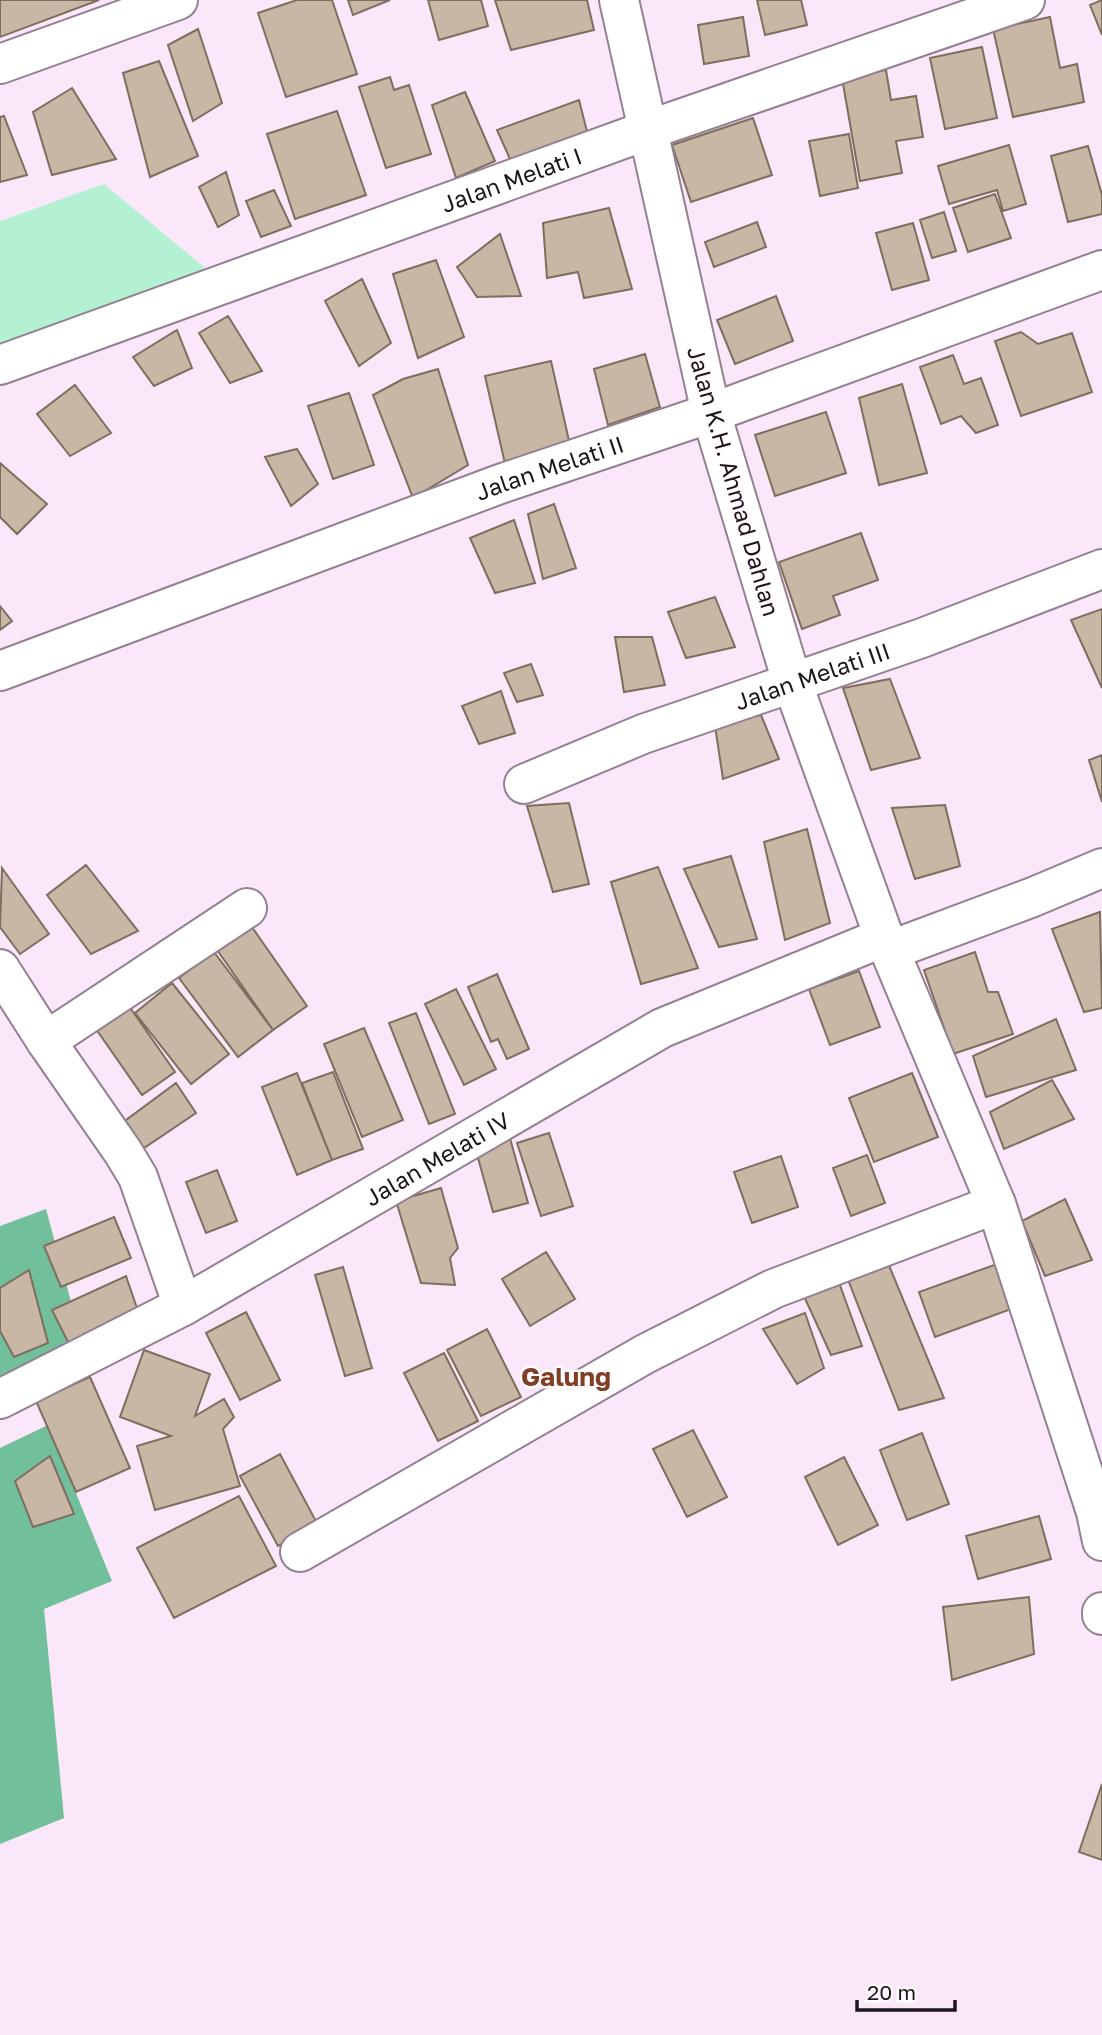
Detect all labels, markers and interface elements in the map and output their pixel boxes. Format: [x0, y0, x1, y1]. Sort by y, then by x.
street label: Jalan Melati I [437, 141, 586, 218]
street label: Jalan K.H. Ahmad Dahlan [682, 343, 786, 619]
street label: Jalan Melati II [471, 429, 627, 506]
street label: Jalan Melati III [731, 636, 893, 715]
street label: Jalan Melati IV [359, 1106, 515, 1212]
district label: Galung [521, 1361, 611, 1392]
scale bar [857, 1968, 955, 2012]
text: 20 m [867, 1979, 916, 2005]

